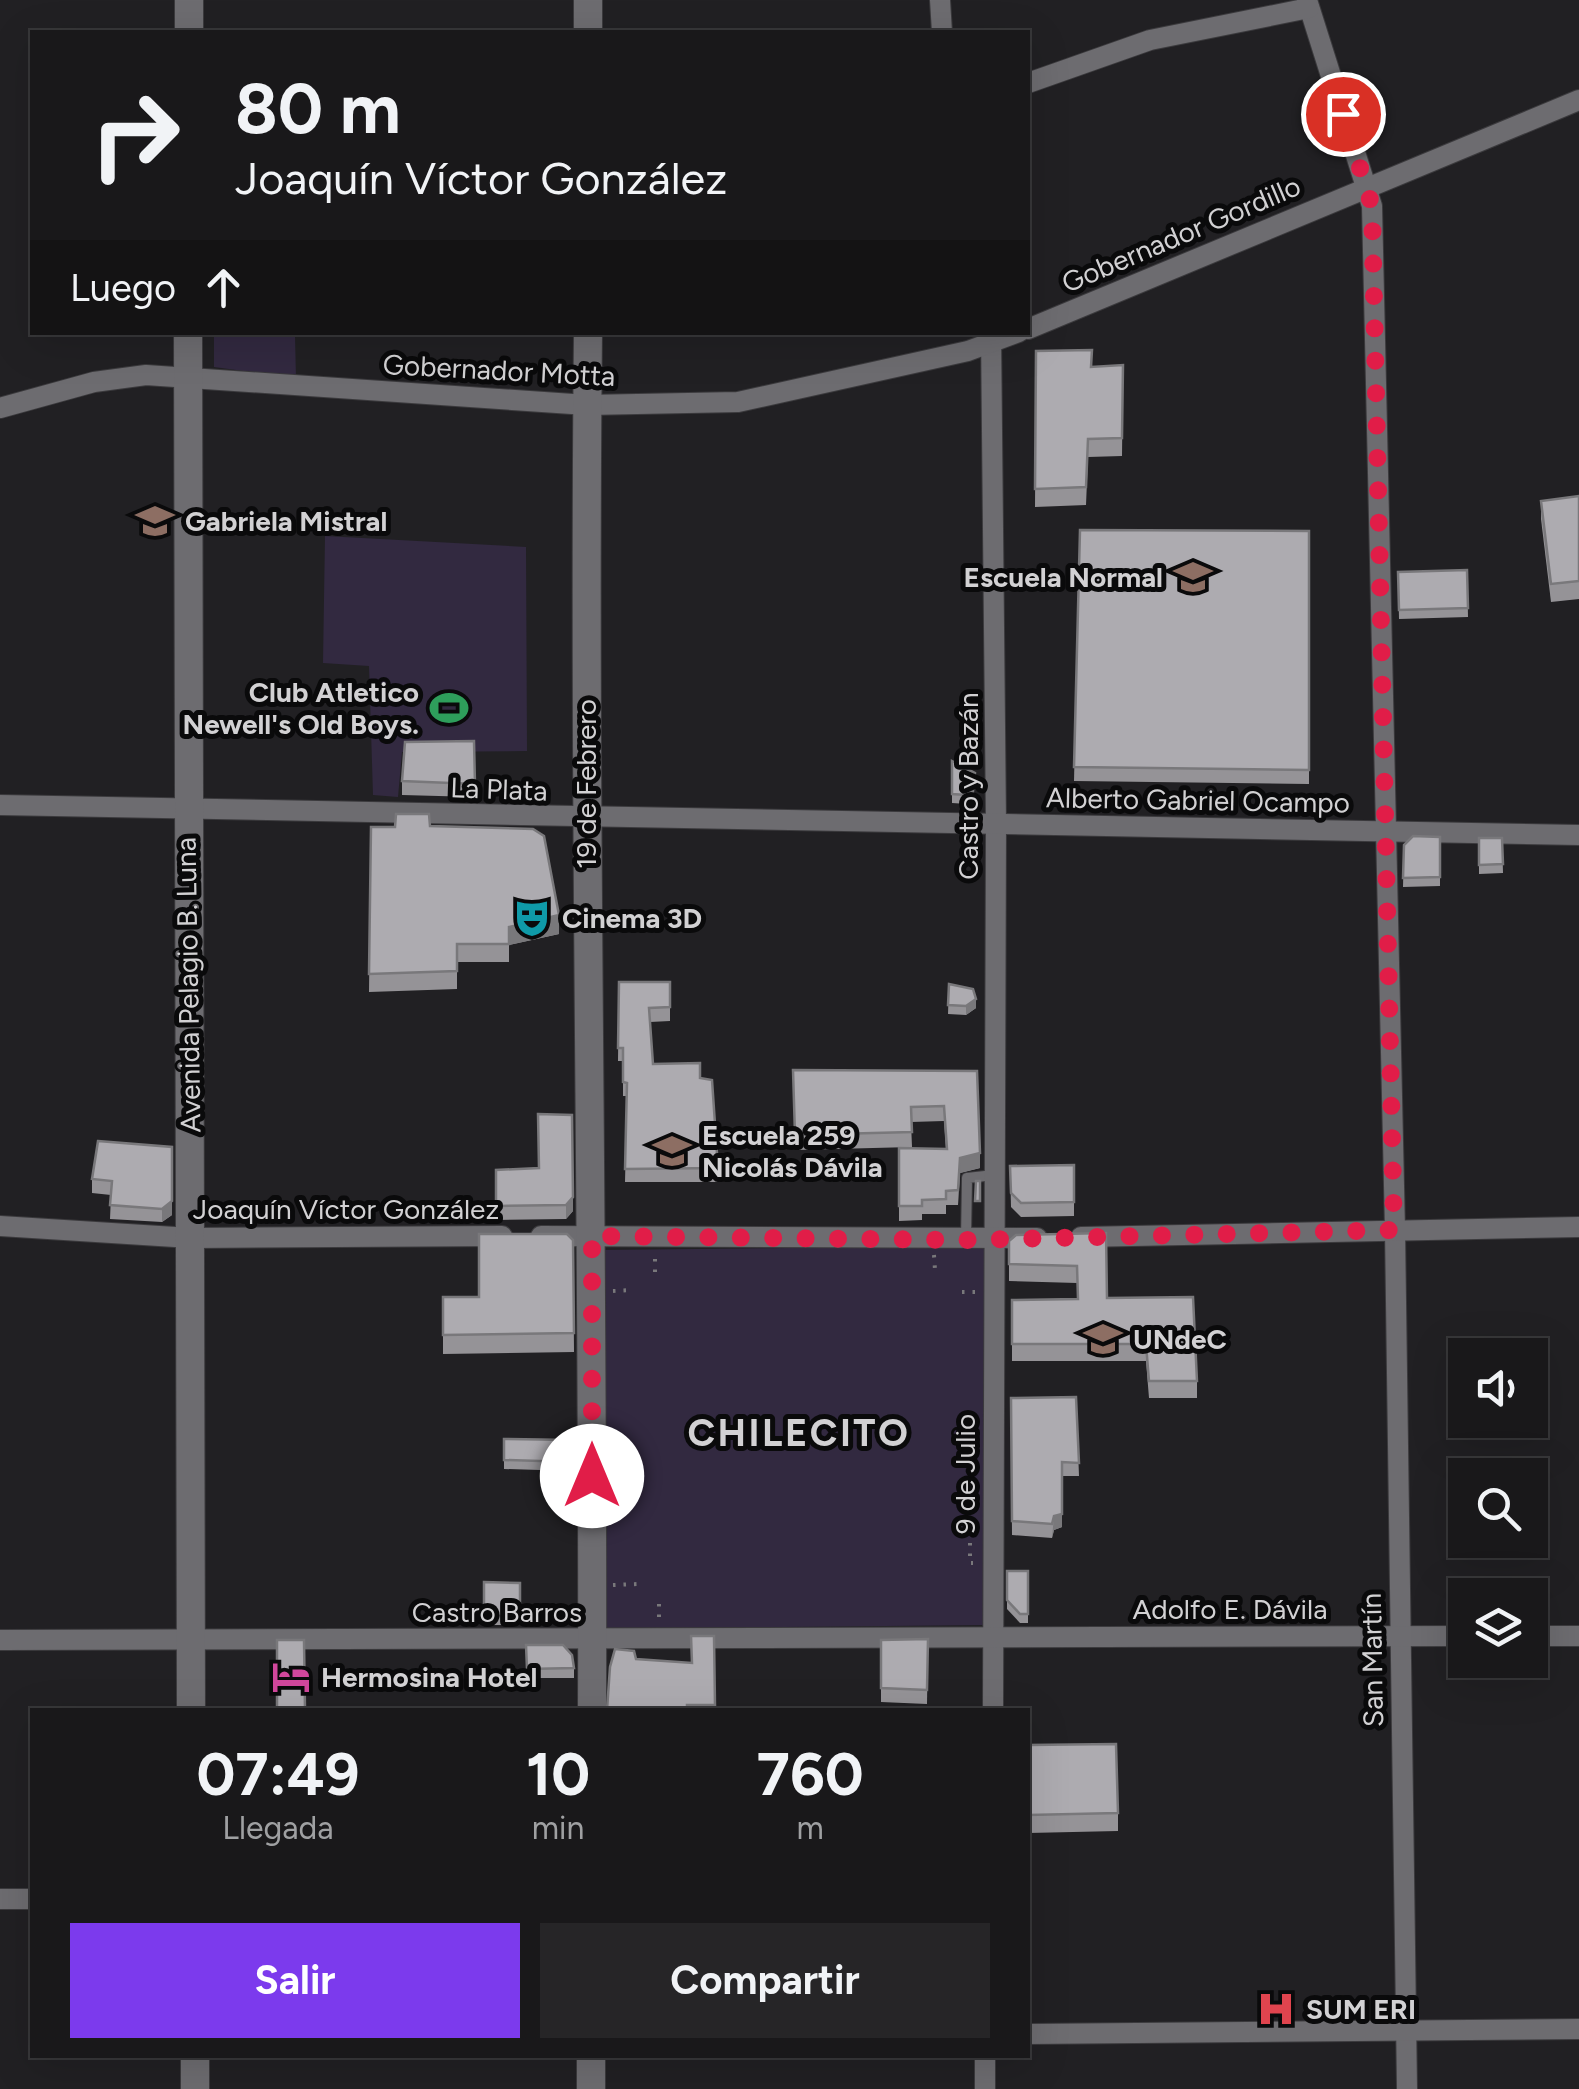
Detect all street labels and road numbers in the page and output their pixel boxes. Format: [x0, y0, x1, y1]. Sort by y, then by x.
street label: Gobernador Gordillo [1057, 168, 1305, 300]
street label: Gobernador Motta [382, 347, 616, 393]
street label: Castro y Bazán [951, 692, 985, 880]
street label: 19 de Febrero [569, 699, 603, 869]
street label: La Plata [450, 770, 548, 808]
street label: Alberto Gabriel Ocampo [1046, 780, 1350, 820]
street label: Avenida Pelagio B. Luna [168, 837, 208, 1133]
street label: Joaquín Víctor González [193, 1192, 499, 1226]
street label: 9 de Julio [948, 1414, 982, 1534]
street label: Adolfo E. Dávila [1132, 1592, 1328, 1626]
street label: San Martín [1354, 1593, 1390, 1727]
street label: Castro Barros [412, 1595, 582, 1629]

